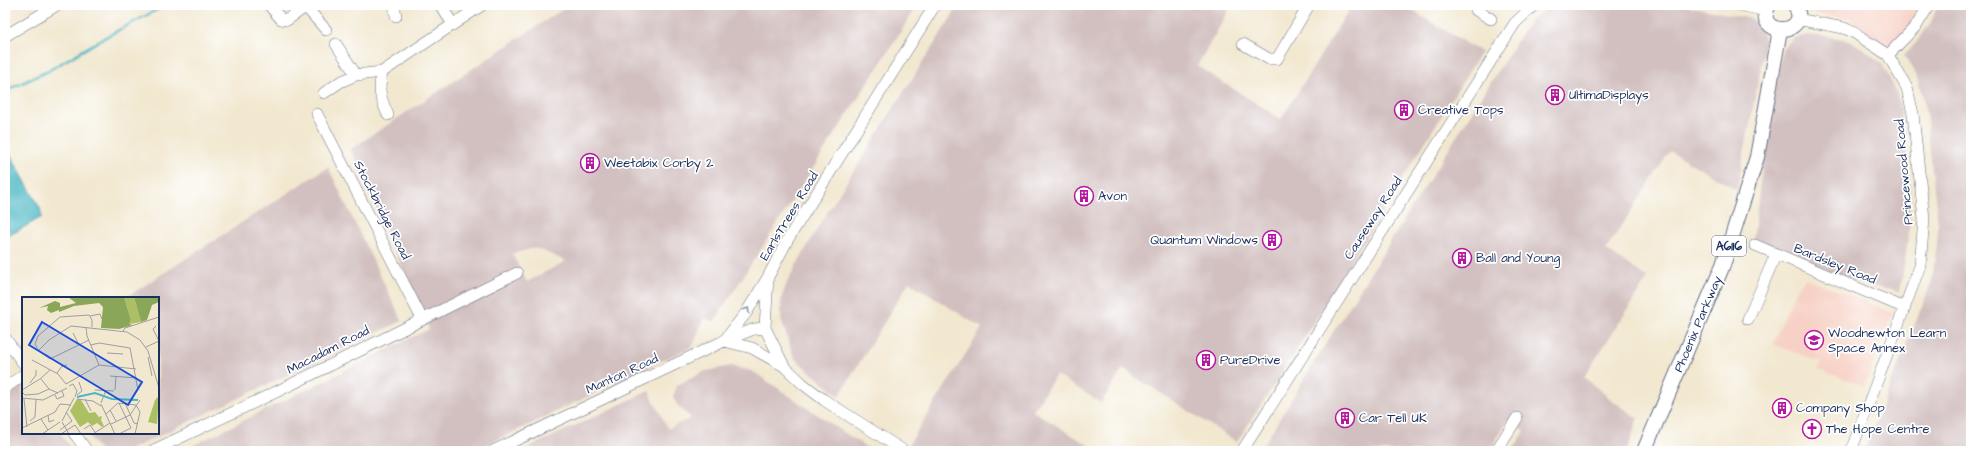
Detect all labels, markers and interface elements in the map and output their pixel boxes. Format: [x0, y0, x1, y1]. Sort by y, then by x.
building icon: UltimaDisplays [1544, 84, 1566, 106]
place label: UltimaDisplays [1569, 86, 1649, 105]
building icon: Creative Tops [1393, 99, 1415, 121]
place label: Creative Tops [1418, 101, 1504, 119]
street label: Princewood Road [1890, 118, 1918, 226]
building icon: Weetabix Corby 2 [579, 152, 601, 174]
place label: Weetabix Corby 2 [604, 154, 714, 173]
street label: Stockbridge Road [348, 157, 415, 263]
street label: EarlsTrees Road [755, 168, 823, 264]
street label: Causeway Road [1339, 173, 1408, 263]
building icon: Avon [1073, 185, 1095, 207]
place label: Avon [1098, 187, 1127, 205]
building icon: Quantum Windows [1261, 229, 1283, 251]
place label: Quantum Windows [1150, 231, 1258, 249]
road number: A6116 [1712, 236, 1746, 256]
street label: Bardsley Road [1791, 239, 1879, 290]
building icon: Ball and Young [1451, 247, 1473, 269]
place label: Ball and Young [1476, 249, 1560, 268]
street label: Phoenix Parkway [1670, 273, 1727, 375]
inset map [22, 297, 159, 434]
one-way arrow [743, 308, 750, 315]
street label: Macadam Road [284, 321, 373, 379]
place label: Woodnewton Learn Space Annex [1828, 324, 1947, 357]
school or university icon: Woodnewton Learn Space Annex [1803, 329, 1825, 351]
street label: Manton Road [583, 349, 661, 399]
building icon: PureDrive [1195, 349, 1217, 371]
place label: PureDrive [1220, 351, 1280, 369]
building icon: Company Shop [1771, 397, 1793, 419]
place label: Company Shop [1796, 399, 1885, 418]
building icon: Car Tell UK [1334, 407, 1356, 429]
place label: Car Tell UK [1359, 409, 1427, 427]
church icon: The Hope Centre [1801, 418, 1823, 440]
place label: The Hope Centre [1826, 420, 1930, 438]

